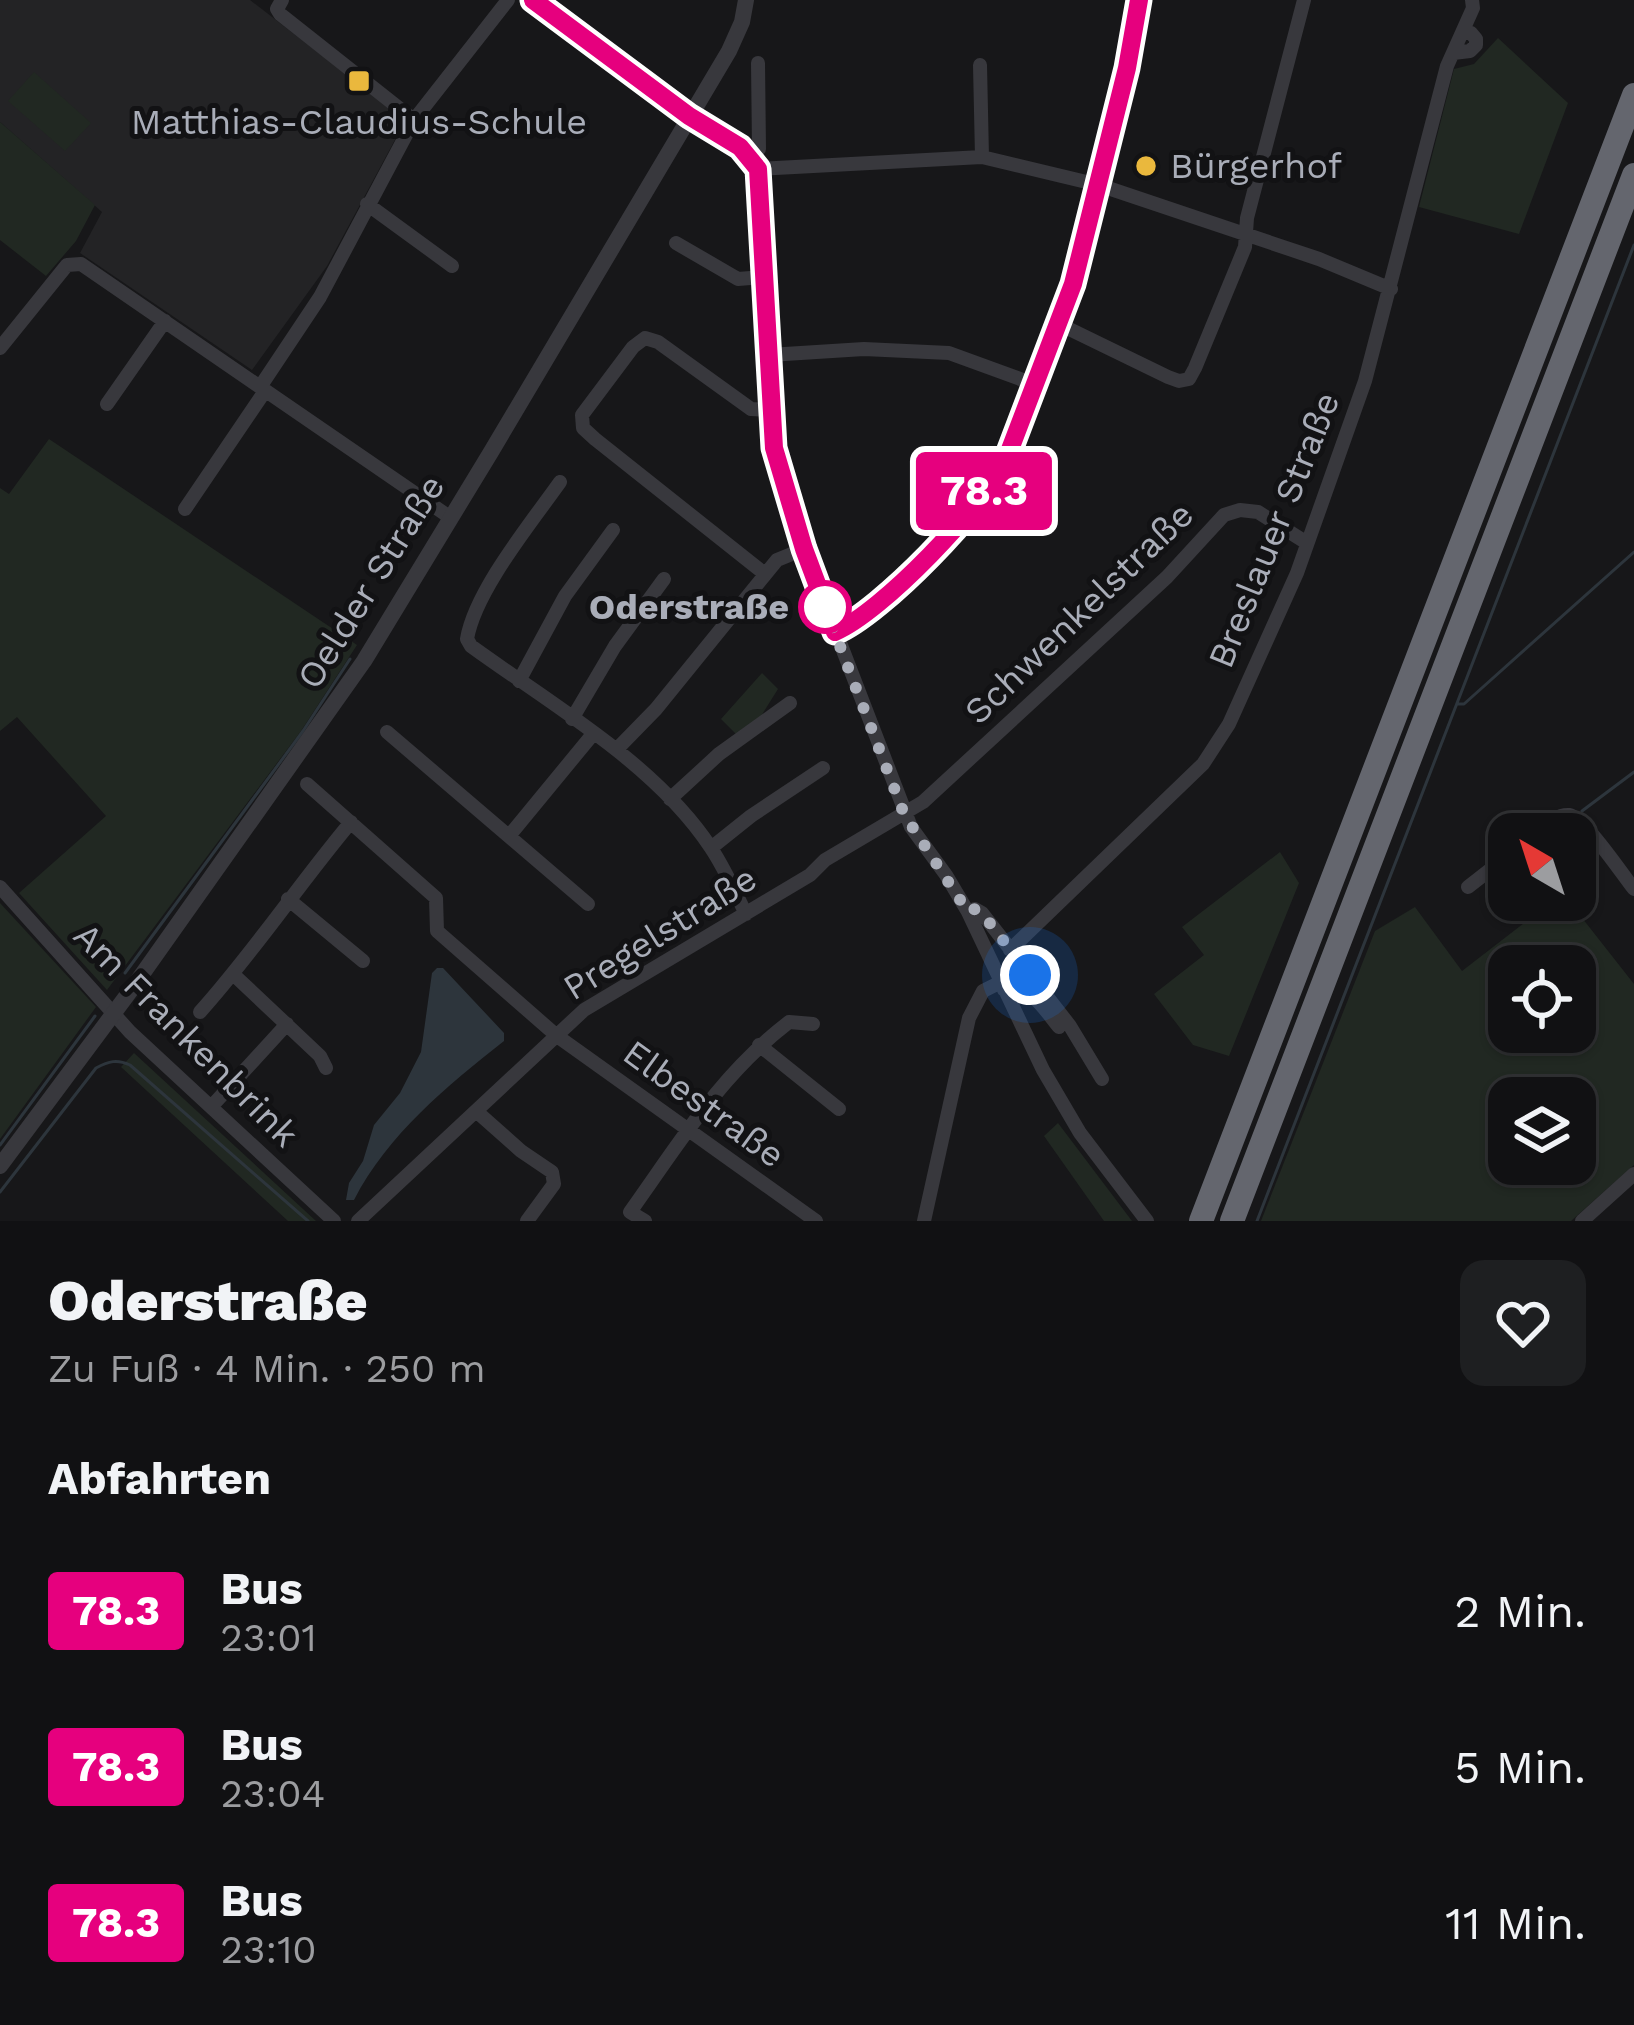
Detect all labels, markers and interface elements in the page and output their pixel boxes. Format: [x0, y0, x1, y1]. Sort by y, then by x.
marker: Matthias-Claudius-Schule [346, 68, 372, 94]
place label: Matthias-Claudius-Schule [131, 101, 587, 143]
place label: Bürgerhof [1170, 145, 1342, 187]
marker: Bürgerhof [1133, 153, 1159, 179]
street label: Breslauer Straße [1200, 386, 1348, 674]
line badge: 78.3 [900, 452, 1068, 530]
text: 78.3 [940, 466, 1028, 515]
street label: Oelder Straße [289, 467, 453, 697]
street label: Schwenkelstraße [956, 493, 1202, 733]
marker: Oderstraße [800, 582, 850, 632]
place label: Oderstraße [589, 586, 789, 628]
north arrow [1488, 813, 1596, 921]
map controls [1488, 813, 1596, 1185]
street label: Pregelstraße [556, 857, 764, 1009]
street label: Am Frankenbrink [65, 914, 307, 1156]
your location [1000, 945, 1060, 1005]
button: locate [1488, 945, 1596, 1053]
street label: Elbestraße [615, 1031, 793, 1177]
button: layers [1488, 1077, 1596, 1185]
button: heart [1460, 1260, 1586, 1386]
text: Oderstraße [48, 1267, 368, 1334]
text: Zu Fuß · 4 Min. · 250 m [48, 1346, 486, 1391]
text: Abfahrten [48, 1452, 271, 1505]
text: Bus [220, 1562, 303, 1615]
text: 2 Min. [1454, 1585, 1586, 1638]
text: 78.3 [72, 1586, 160, 1635]
text: 23:01 [220, 1615, 317, 1660]
text: Bus [220, 1718, 303, 1771]
text: 5 Min. [1454, 1741, 1586, 1794]
text: 78.3 [72, 1742, 160, 1791]
text: 23:04 [220, 1771, 325, 1816]
text: Bus [220, 1874, 303, 1927]
text: 11 Min. [1445, 1897, 1586, 1950]
text: 78.3 [72, 1898, 160, 1947]
text: 23:10 [220, 1927, 317, 1972]

